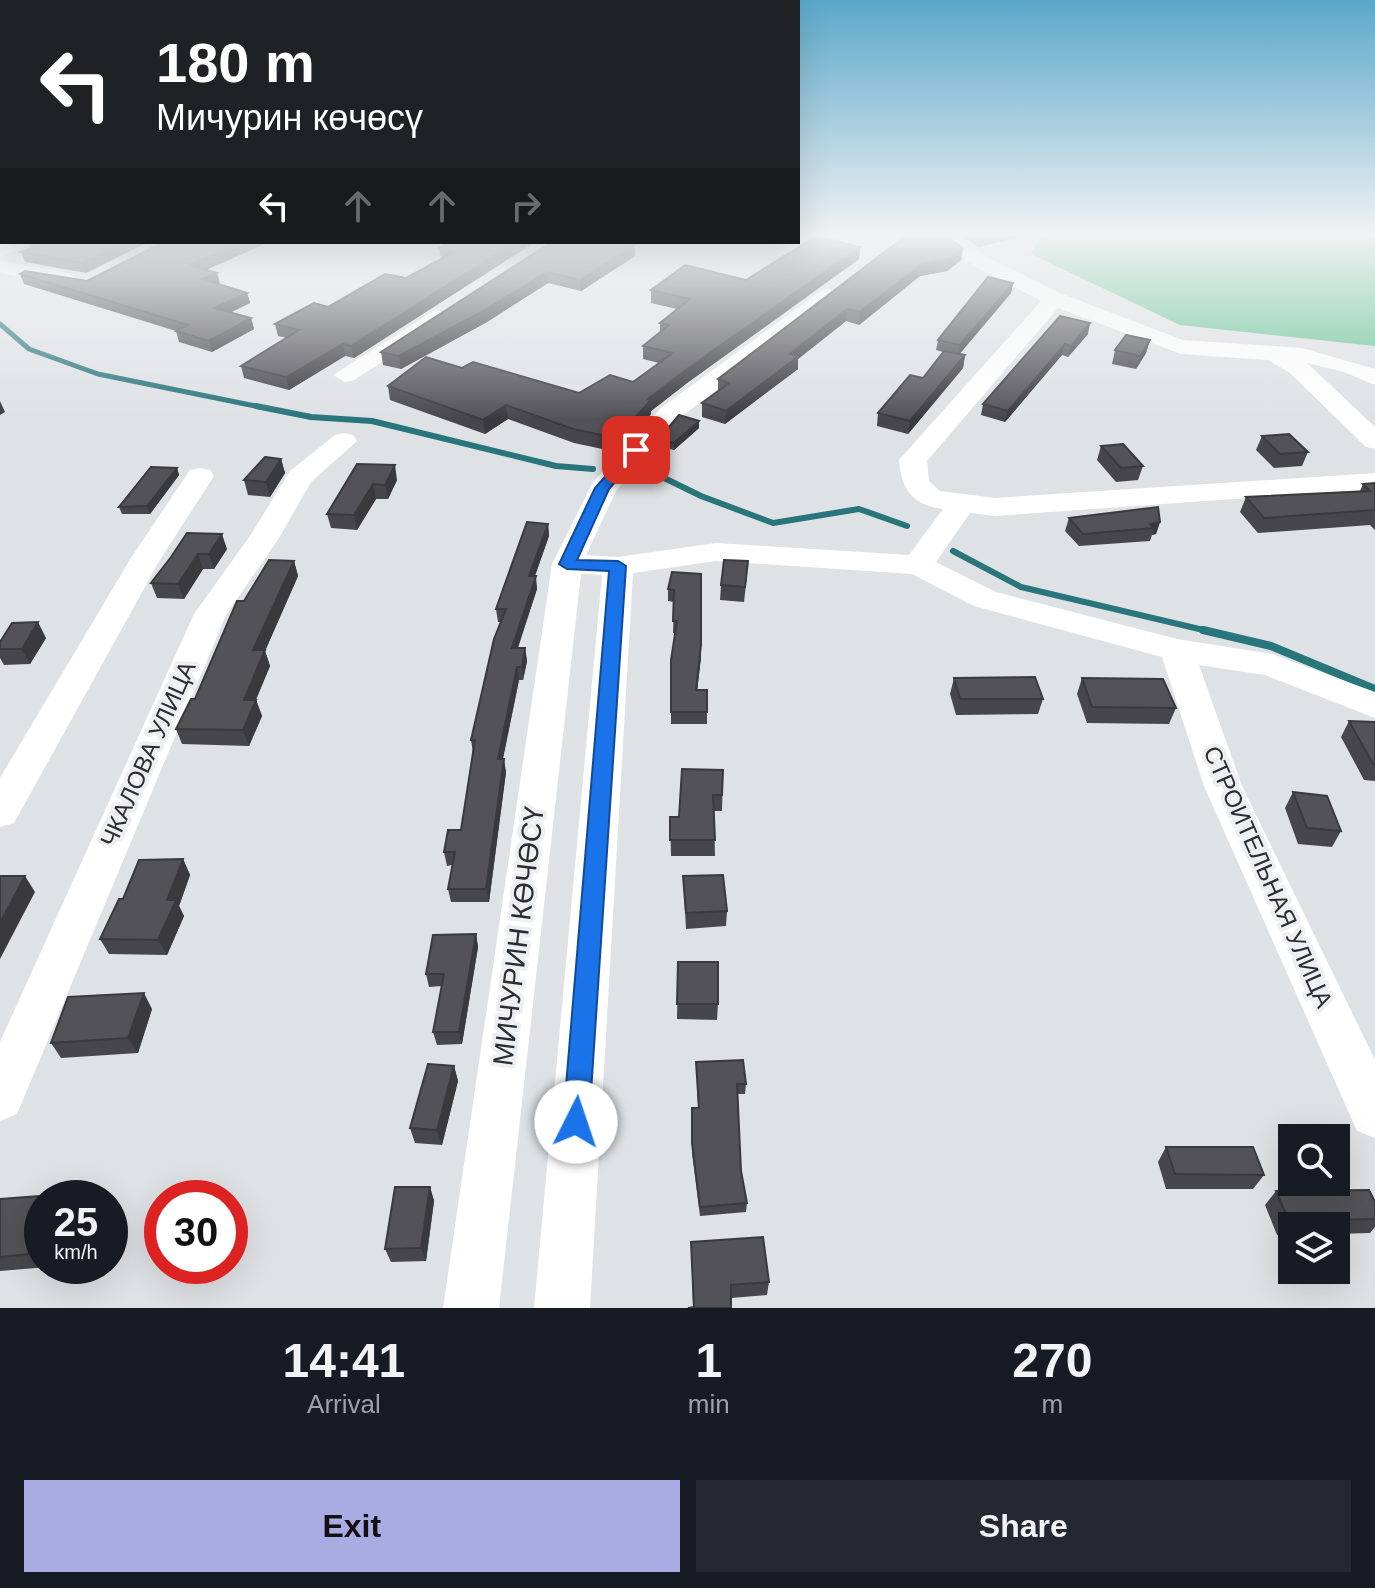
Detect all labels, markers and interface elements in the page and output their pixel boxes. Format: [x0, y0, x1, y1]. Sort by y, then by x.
text: 180 m [156, 31, 315, 94]
icon: left [24, 32, 128, 136]
text: Мичурин көчөсү [156, 97, 423, 138]
icon: left [252, 184, 296, 228]
icon: ahead [336, 184, 380, 228]
icon: ahead [420, 184, 464, 228]
icon: right [504, 184, 548, 228]
pin [602, 416, 670, 484]
icon: arrive [614, 428, 658, 472]
street label: ЧКАЛОВА УЛИЦА [95, 657, 201, 851]
street label: СТРОИТЕЛЬНАЯ УЛИЦА [1199, 742, 1338, 1012]
street label: МИЧУРИН КӨЧӨСҮ [487, 804, 550, 1067]
position arrow [534, 1080, 618, 1164]
map controls [1278, 1124, 1350, 1284]
button: search [1278, 1124, 1350, 1196]
speed limit sign: 30 [144, 1180, 248, 1284]
text: 25 [54, 1200, 98, 1244]
button: layers [1278, 1212, 1350, 1284]
text: km/h [54, 1241, 98, 1263]
text: 14:41 [283, 1334, 405, 1387]
text: 1 [695, 1334, 722, 1387]
text: 270 [1012, 1334, 1092, 1387]
text: Arrival [307, 1389, 381, 1419]
text: min [688, 1389, 730, 1419]
text: m [1042, 1389, 1063, 1419]
button: Exit [24, 1480, 680, 1572]
button: Share [696, 1480, 1351, 1572]

